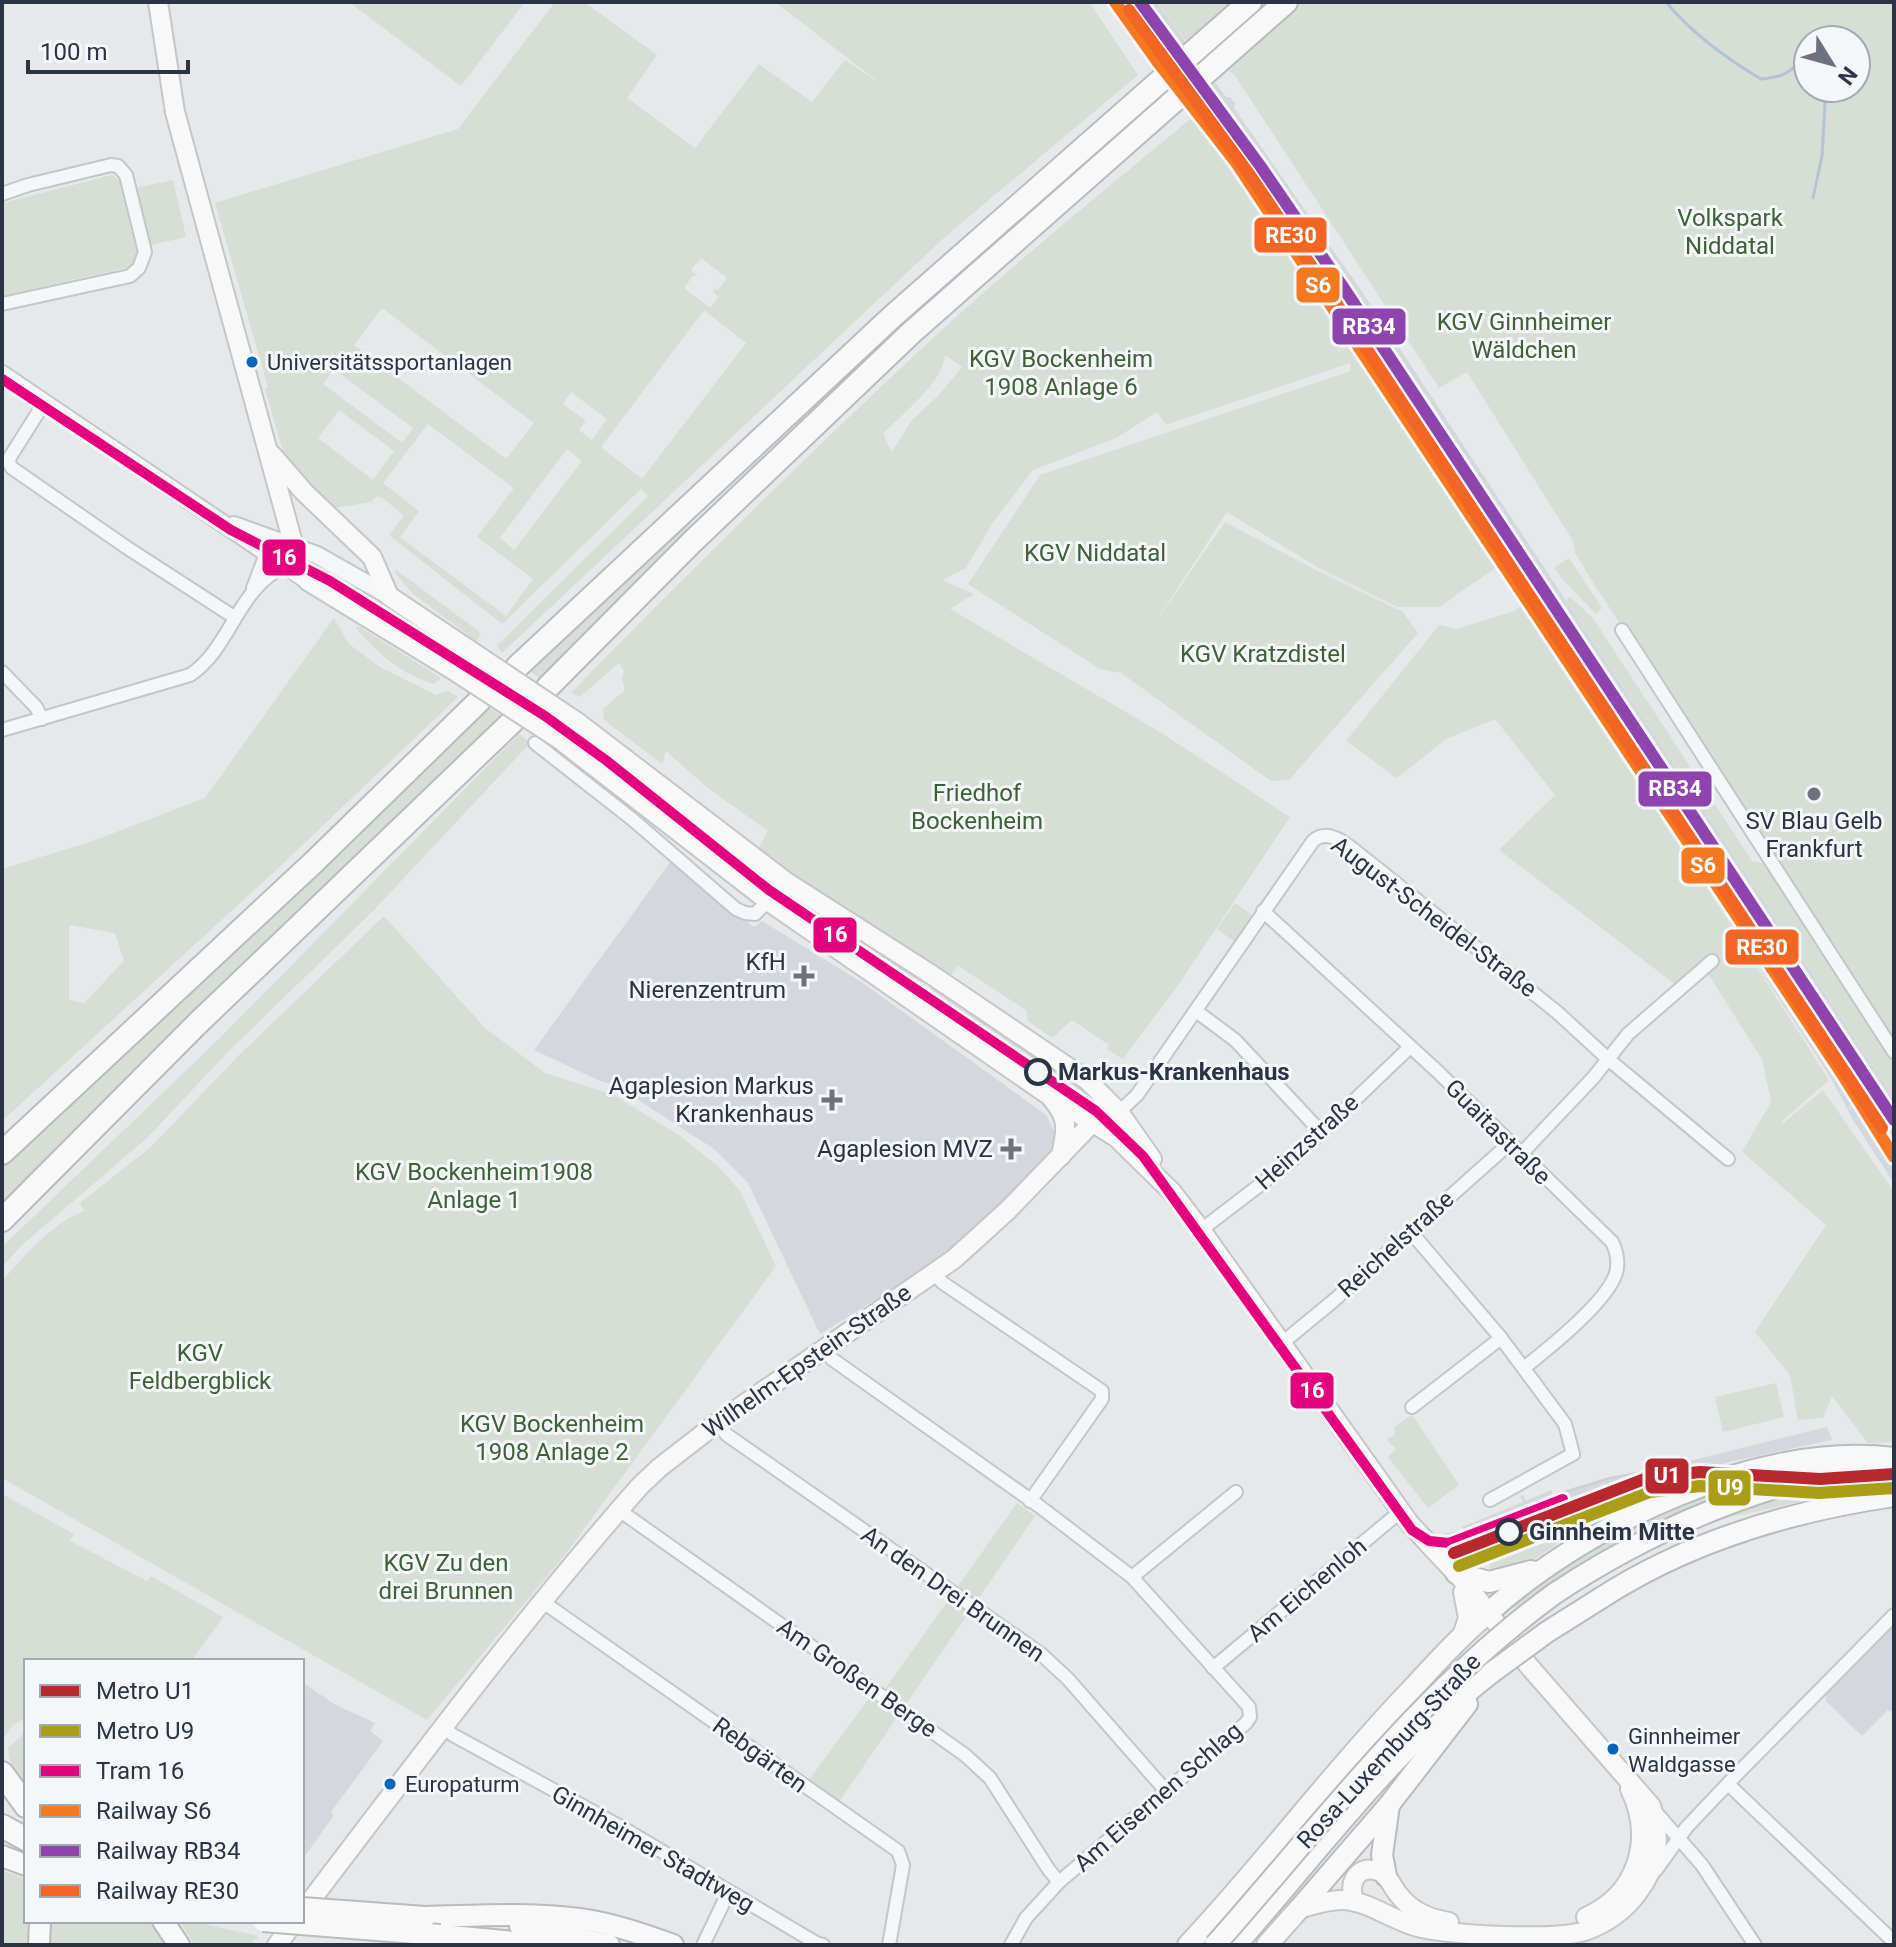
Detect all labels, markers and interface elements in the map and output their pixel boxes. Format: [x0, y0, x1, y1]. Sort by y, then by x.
scale bar [28, 24, 188, 74]
north arrow [1792, 24, 1872, 104]
text: 100 m [40, 38, 107, 66]
text: N [1833, 62, 1862, 89]
park label: Volkspark Niddatal [1677, 204, 1784, 260]
line badge: RE30 [1253, 216, 1328, 254]
text: RE30 [1265, 223, 1317, 248]
line badge: S6 [1295, 266, 1341, 304]
text: S6 [1305, 273, 1331, 298]
line badge: RB34 [1331, 307, 1407, 346]
park label: KGV Ginnheimer Wäldchen [1437, 308, 1611, 364]
text: RB34 [1342, 314, 1396, 339]
park label: KGV Bockenheim 1908 Anlage 6 [969, 345, 1153, 401]
place label: Universitätssportanlagen [267, 350, 512, 375]
marker: Universitätssportanlagen [244, 354, 260, 370]
line badge: 16 [261, 538, 307, 577]
park label: KGV Niddatal [1024, 539, 1166, 567]
text: 16 [271, 545, 297, 570]
park label: KGV Kratzdistel [1180, 640, 1346, 668]
line badge: RB34 [1637, 770, 1713, 808]
text: RB34 [1648, 776, 1702, 801]
park label: Friedhof Bockenheim [911, 779, 1043, 835]
marker: SV Blau Gelb Frankfurt [1805, 785, 1823, 803]
place label: SV Blau Gelb Frankfurt [1746, 807, 1882, 863]
street label: August-Scheidel-Straße [1326, 831, 1542, 1003]
line badge: S6 [1680, 846, 1726, 885]
text: S6 [1690, 853, 1716, 878]
line badge: 16 [812, 916, 858, 954]
text: 16 [822, 922, 848, 947]
line badge: RE30 [1724, 928, 1800, 966]
text: RE30 [1736, 935, 1788, 960]
place label: KfH Nierenzentrum [628, 948, 786, 1004]
marker: KfH Nierenzentrum [793, 965, 815, 987]
place label: Markus-Krankenhaus [1058, 1058, 1290, 1086]
marker: Markus-Krankenhaus [1025, 1059, 1051, 1085]
place label: Agaplesion Markus Krankenhaus [609, 1072, 814, 1128]
street label: Guaitastraße [1440, 1074, 1556, 1190]
street label: Heinzstraße [1250, 1088, 1364, 1196]
marker: Agaplesion Markus Krankenhaus [821, 1089, 843, 1111]
place label: Agaplesion MVZ [817, 1135, 993, 1163]
marker: Agaplesion MVZ [1000, 1138, 1022, 1160]
park label: KGV Bockenheim1908 Anlage 1 [355, 1158, 593, 1214]
street label: Reichelstraße [1333, 1185, 1459, 1303]
street label: Wilhelm-Epstein-Straße [697, 1278, 917, 1444]
park label: KGV Feldbergblick [129, 1339, 272, 1395]
line badge: 16 [1289, 1371, 1335, 1410]
text: 16 [1299, 1378, 1325, 1403]
park label: KGV Bockenheim 1908 Anlage 2 [460, 1410, 644, 1466]
line badge: U1 [1644, 1457, 1690, 1495]
text: U1 [1653, 1463, 1681, 1488]
line badge: U9 [1707, 1469, 1752, 1507]
text: U9 [1716, 1475, 1744, 1500]
place label: Ginnheim Mitte [1529, 1518, 1695, 1546]
marker: Ginnheim Mitte [1496, 1519, 1522, 1545]
street label: An den Drei Brunnen [856, 1520, 1050, 1668]
street label: Am Eichenloh [1242, 1532, 1372, 1648]
park label: KGV Zu den drei Brunnen [379, 1549, 513, 1605]
street label: Am Großen Berge [772, 1612, 942, 1744]
street label: Rosa-Luxemburg-Straße [1291, 1648, 1487, 1854]
legend [24, 1659, 304, 1923]
text: Metro U1 [96, 1677, 194, 1705]
street label: Rebgärten [707, 1711, 813, 1799]
text: Metro U9 [96, 1717, 194, 1745]
street label: Am Eisernen Schlag [1068, 1717, 1248, 1877]
place label: Ginnheimer Waldgasse [1628, 1724, 1741, 1777]
marker: Ginnheimer Waldgasse [1605, 1741, 1621, 1757]
text: Tram 16 [96, 1757, 184, 1785]
place label: Europaturm [405, 1772, 520, 1797]
marker: Europaturm [382, 1776, 398, 1792]
street label: Ginnheimer Stadtweg [547, 1780, 759, 1918]
text: Railway S6 [96, 1797, 211, 1825]
text: Railway RB34 [96, 1837, 240, 1865]
text: Railway RE30 [96, 1877, 239, 1905]

